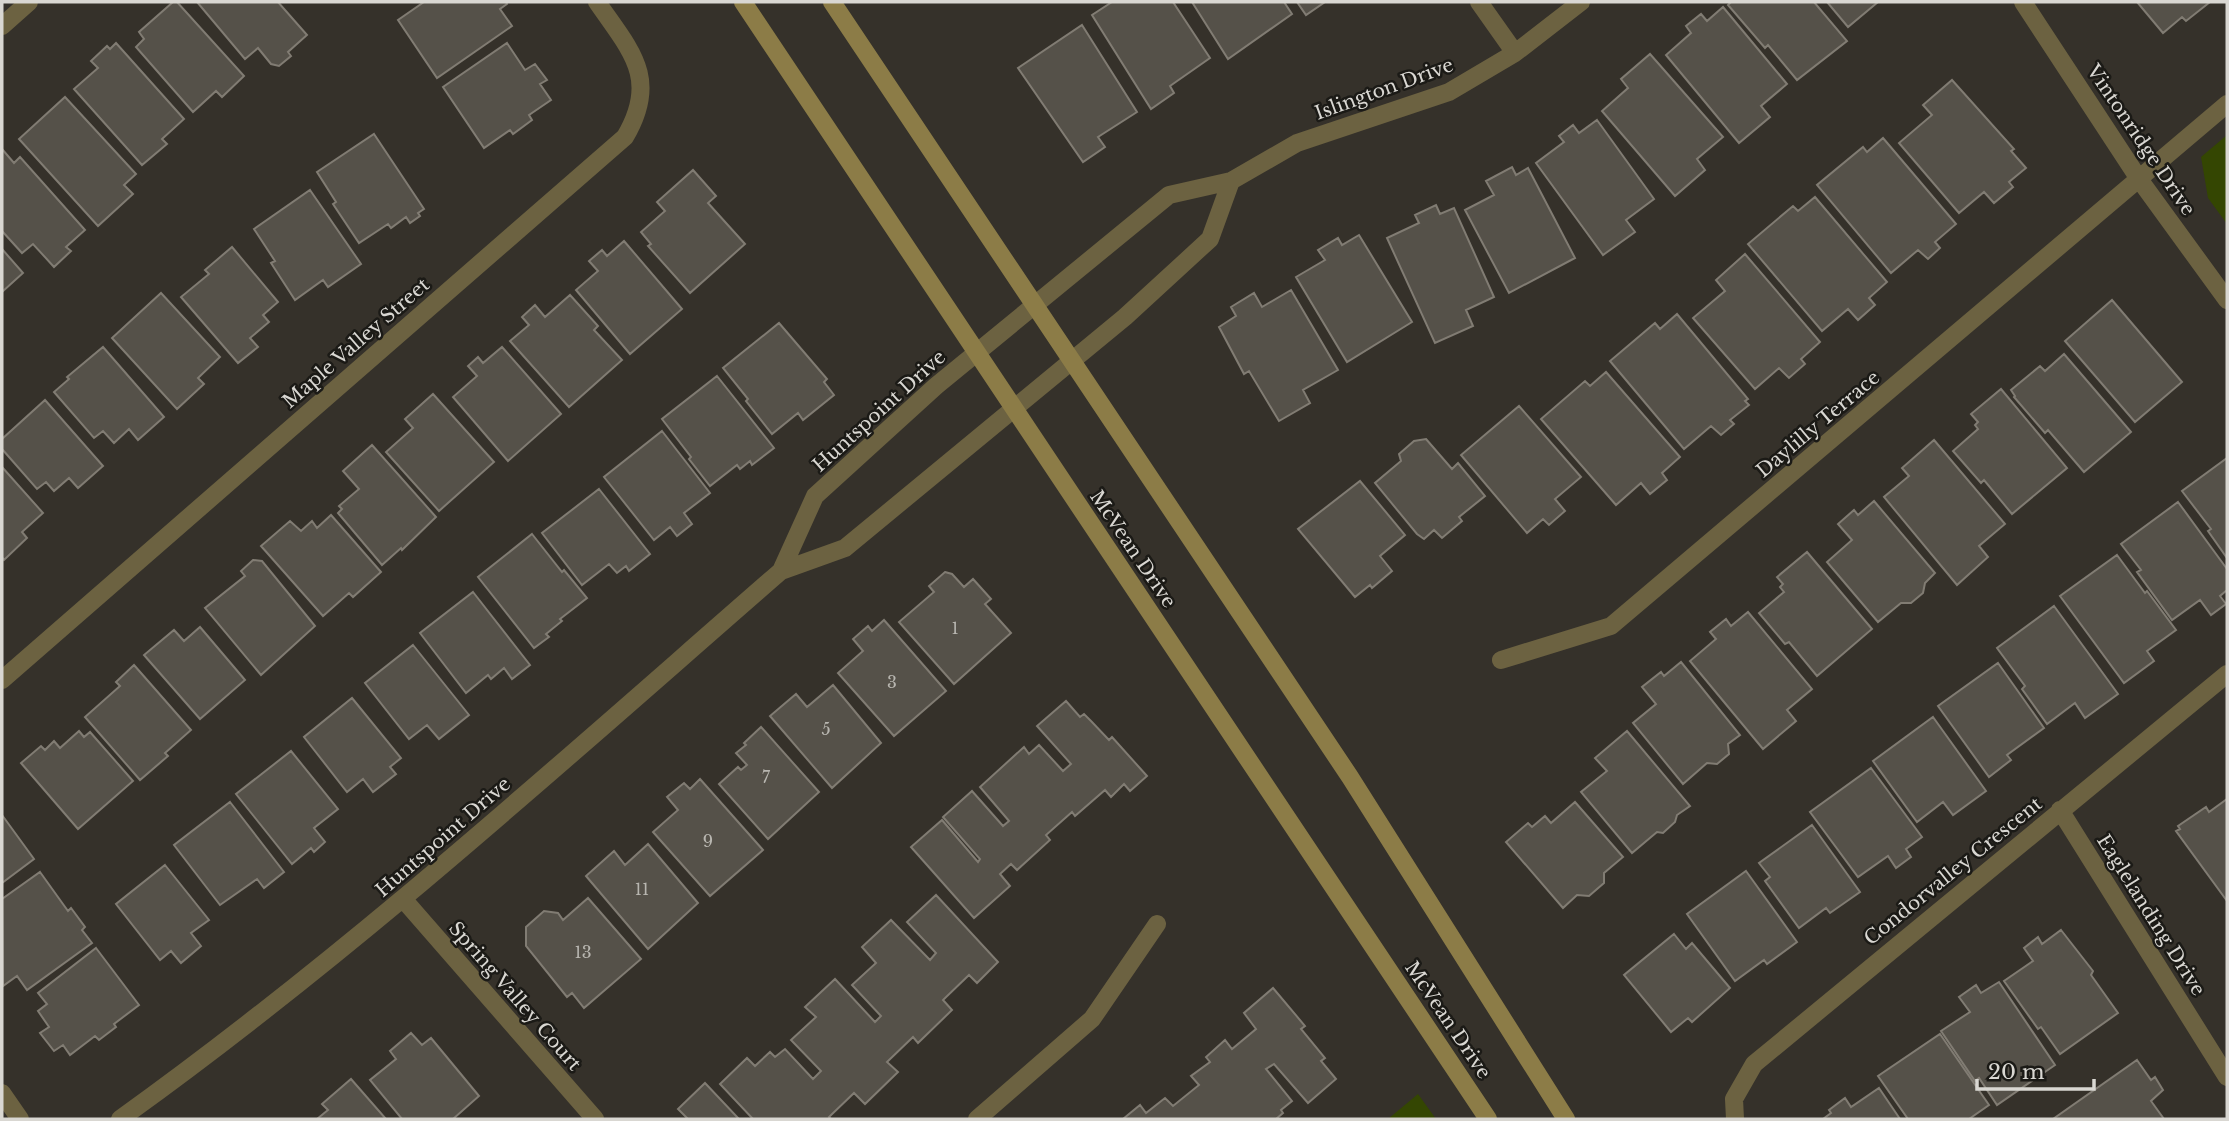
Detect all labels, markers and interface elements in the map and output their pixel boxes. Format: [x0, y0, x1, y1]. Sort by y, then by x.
street label: Islington Drive [1311, 53, 1457, 125]
street label: Vintonridge Drive [2081, 59, 2200, 220]
street label: Maple Valley Street [278, 273, 435, 413]
street label: Huntspoint Drive [808, 345, 950, 477]
street label: Daylilly Terrace [1752, 366, 1884, 482]
street label: McVean Drive [1085, 486, 1181, 612]
house number: 1 [951, 618, 959, 638]
house number: 3 [887, 672, 897, 692]
house number: 5 [821, 719, 831, 739]
house number: 7 [762, 767, 771, 787]
street label: Huntspoint Drive [371, 772, 515, 902]
street label: Condorvalley Crescent [1860, 792, 2047, 950]
street label: Eaglelanding Drive [2092, 830, 2210, 1000]
house number: 9 [703, 831, 713, 851]
house number: 11 [635, 879, 649, 899]
street label: Spring Valley Court [444, 917, 586, 1076]
house number: 13 [575, 942, 592, 962]
street label: McVean Drive [1400, 957, 1496, 1083]
scale bar [1977, 1048, 2094, 1092]
text: 20 m [1988, 1059, 2045, 1085]

